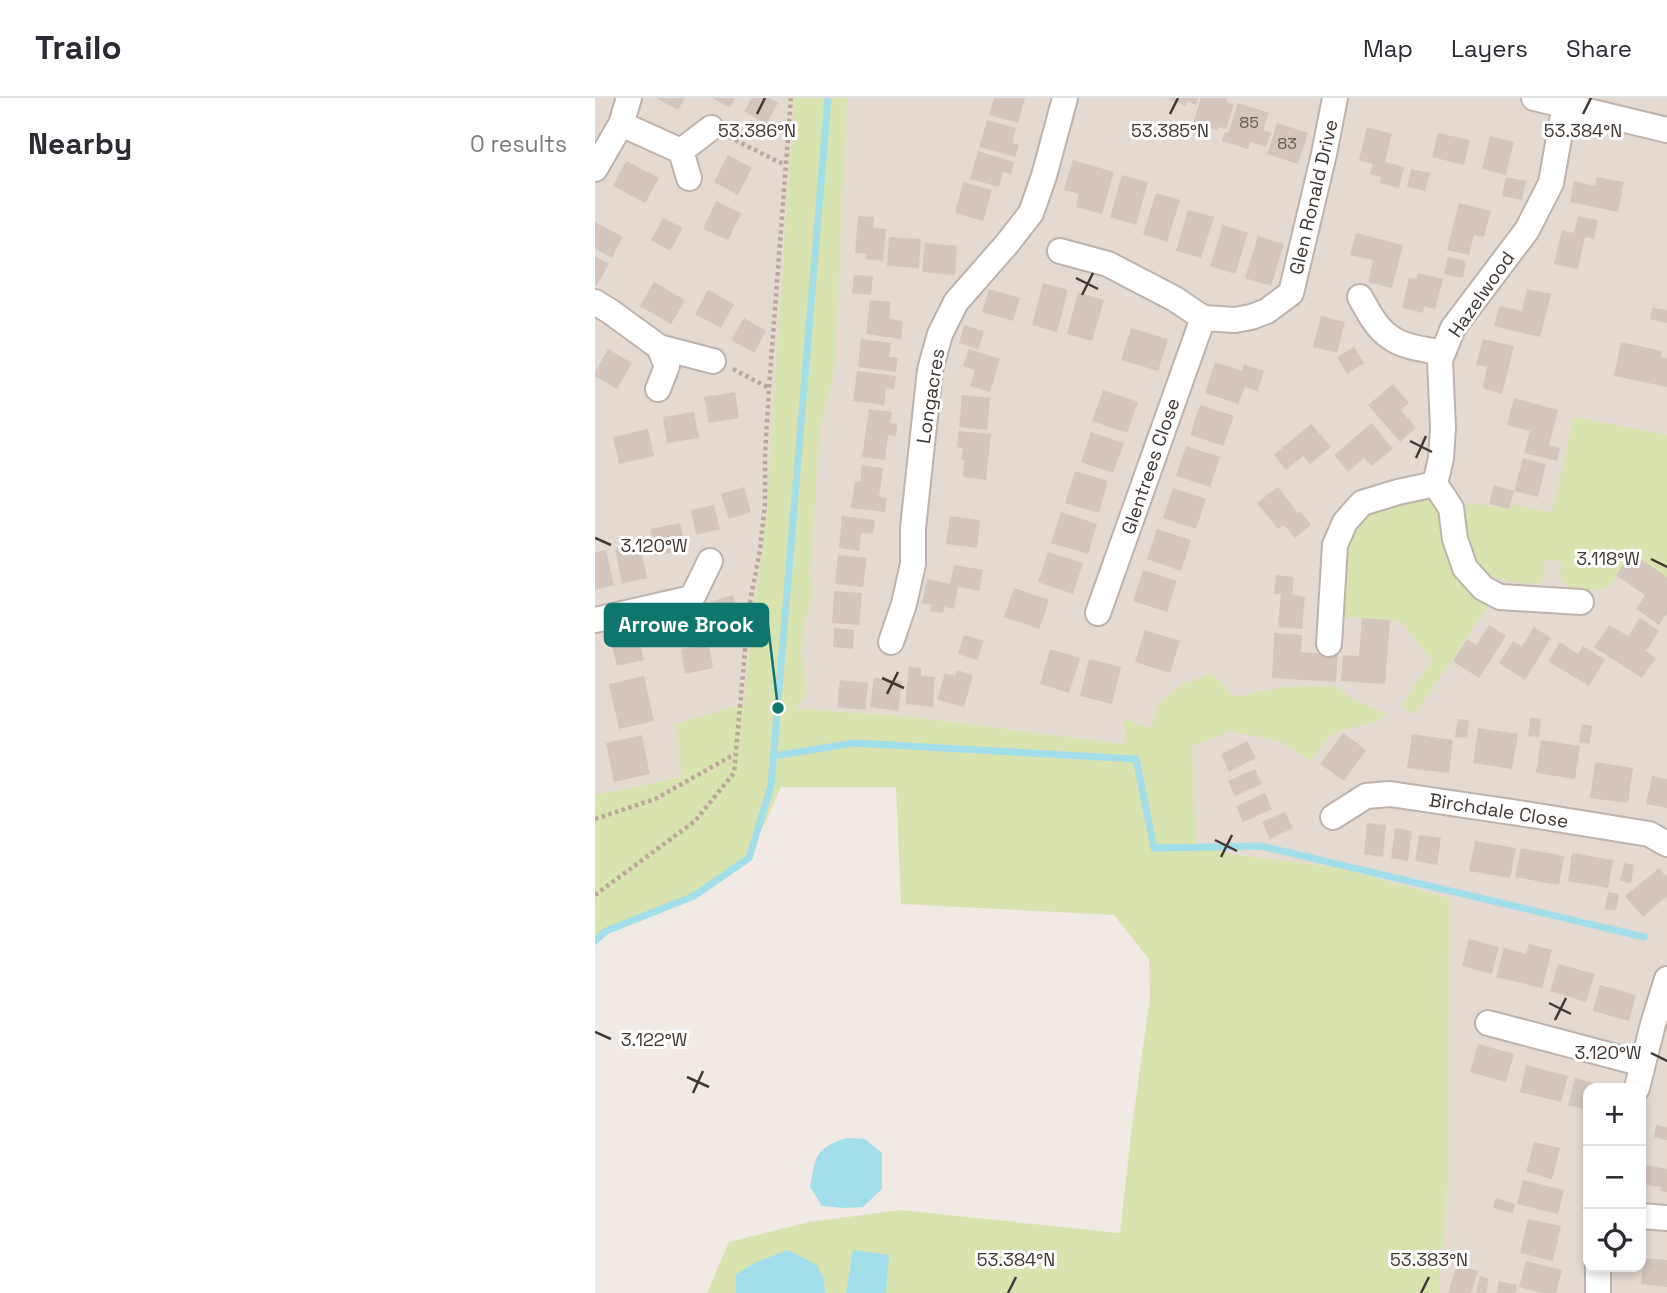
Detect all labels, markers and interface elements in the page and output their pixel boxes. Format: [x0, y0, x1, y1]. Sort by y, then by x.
text: Trailo [35, 27, 122, 69]
text: Map [1363, 33, 1413, 64]
text: Layers [1451, 33, 1528, 64]
text: Share [1566, 33, 1632, 64]
house number: 85 [1239, 112, 1259, 133]
street label: Glen Ronald Drive [1283, 117, 1344, 277]
text: 53.386°N [718, 119, 796, 142]
text: 53.385°N [1131, 119, 1209, 142]
text: 53.384°N [1544, 119, 1622, 142]
text: Nearby [28, 124, 132, 163]
text: 0 results [470, 129, 567, 159]
house number: 83 [1277, 133, 1297, 154]
street label: Hazelwood [1443, 246, 1520, 342]
street label: Longacres [911, 347, 950, 445]
street label: Glentrees Close [1115, 395, 1186, 538]
text: 3.120°W [620, 534, 688, 557]
text: 3.118°W [1576, 547, 1640, 570]
callout: Arrowe Brook [605, 604, 768, 646]
text: Arrowe Brook [618, 611, 754, 638]
street label: Birchdale Close [1427, 787, 1570, 834]
text: 3.122°W [621, 1028, 688, 1051]
text: 3.120°W [1574, 1041, 1642, 1064]
map controls [1583, 1083, 1646, 1272]
button: + [1583, 1083, 1646, 1146]
button: − [1583, 1146, 1646, 1209]
button: locate [1583, 1209, 1646, 1272]
text: 53.384°N [977, 1248, 1055, 1271]
text: 53.383°N [1390, 1248, 1468, 1271]

